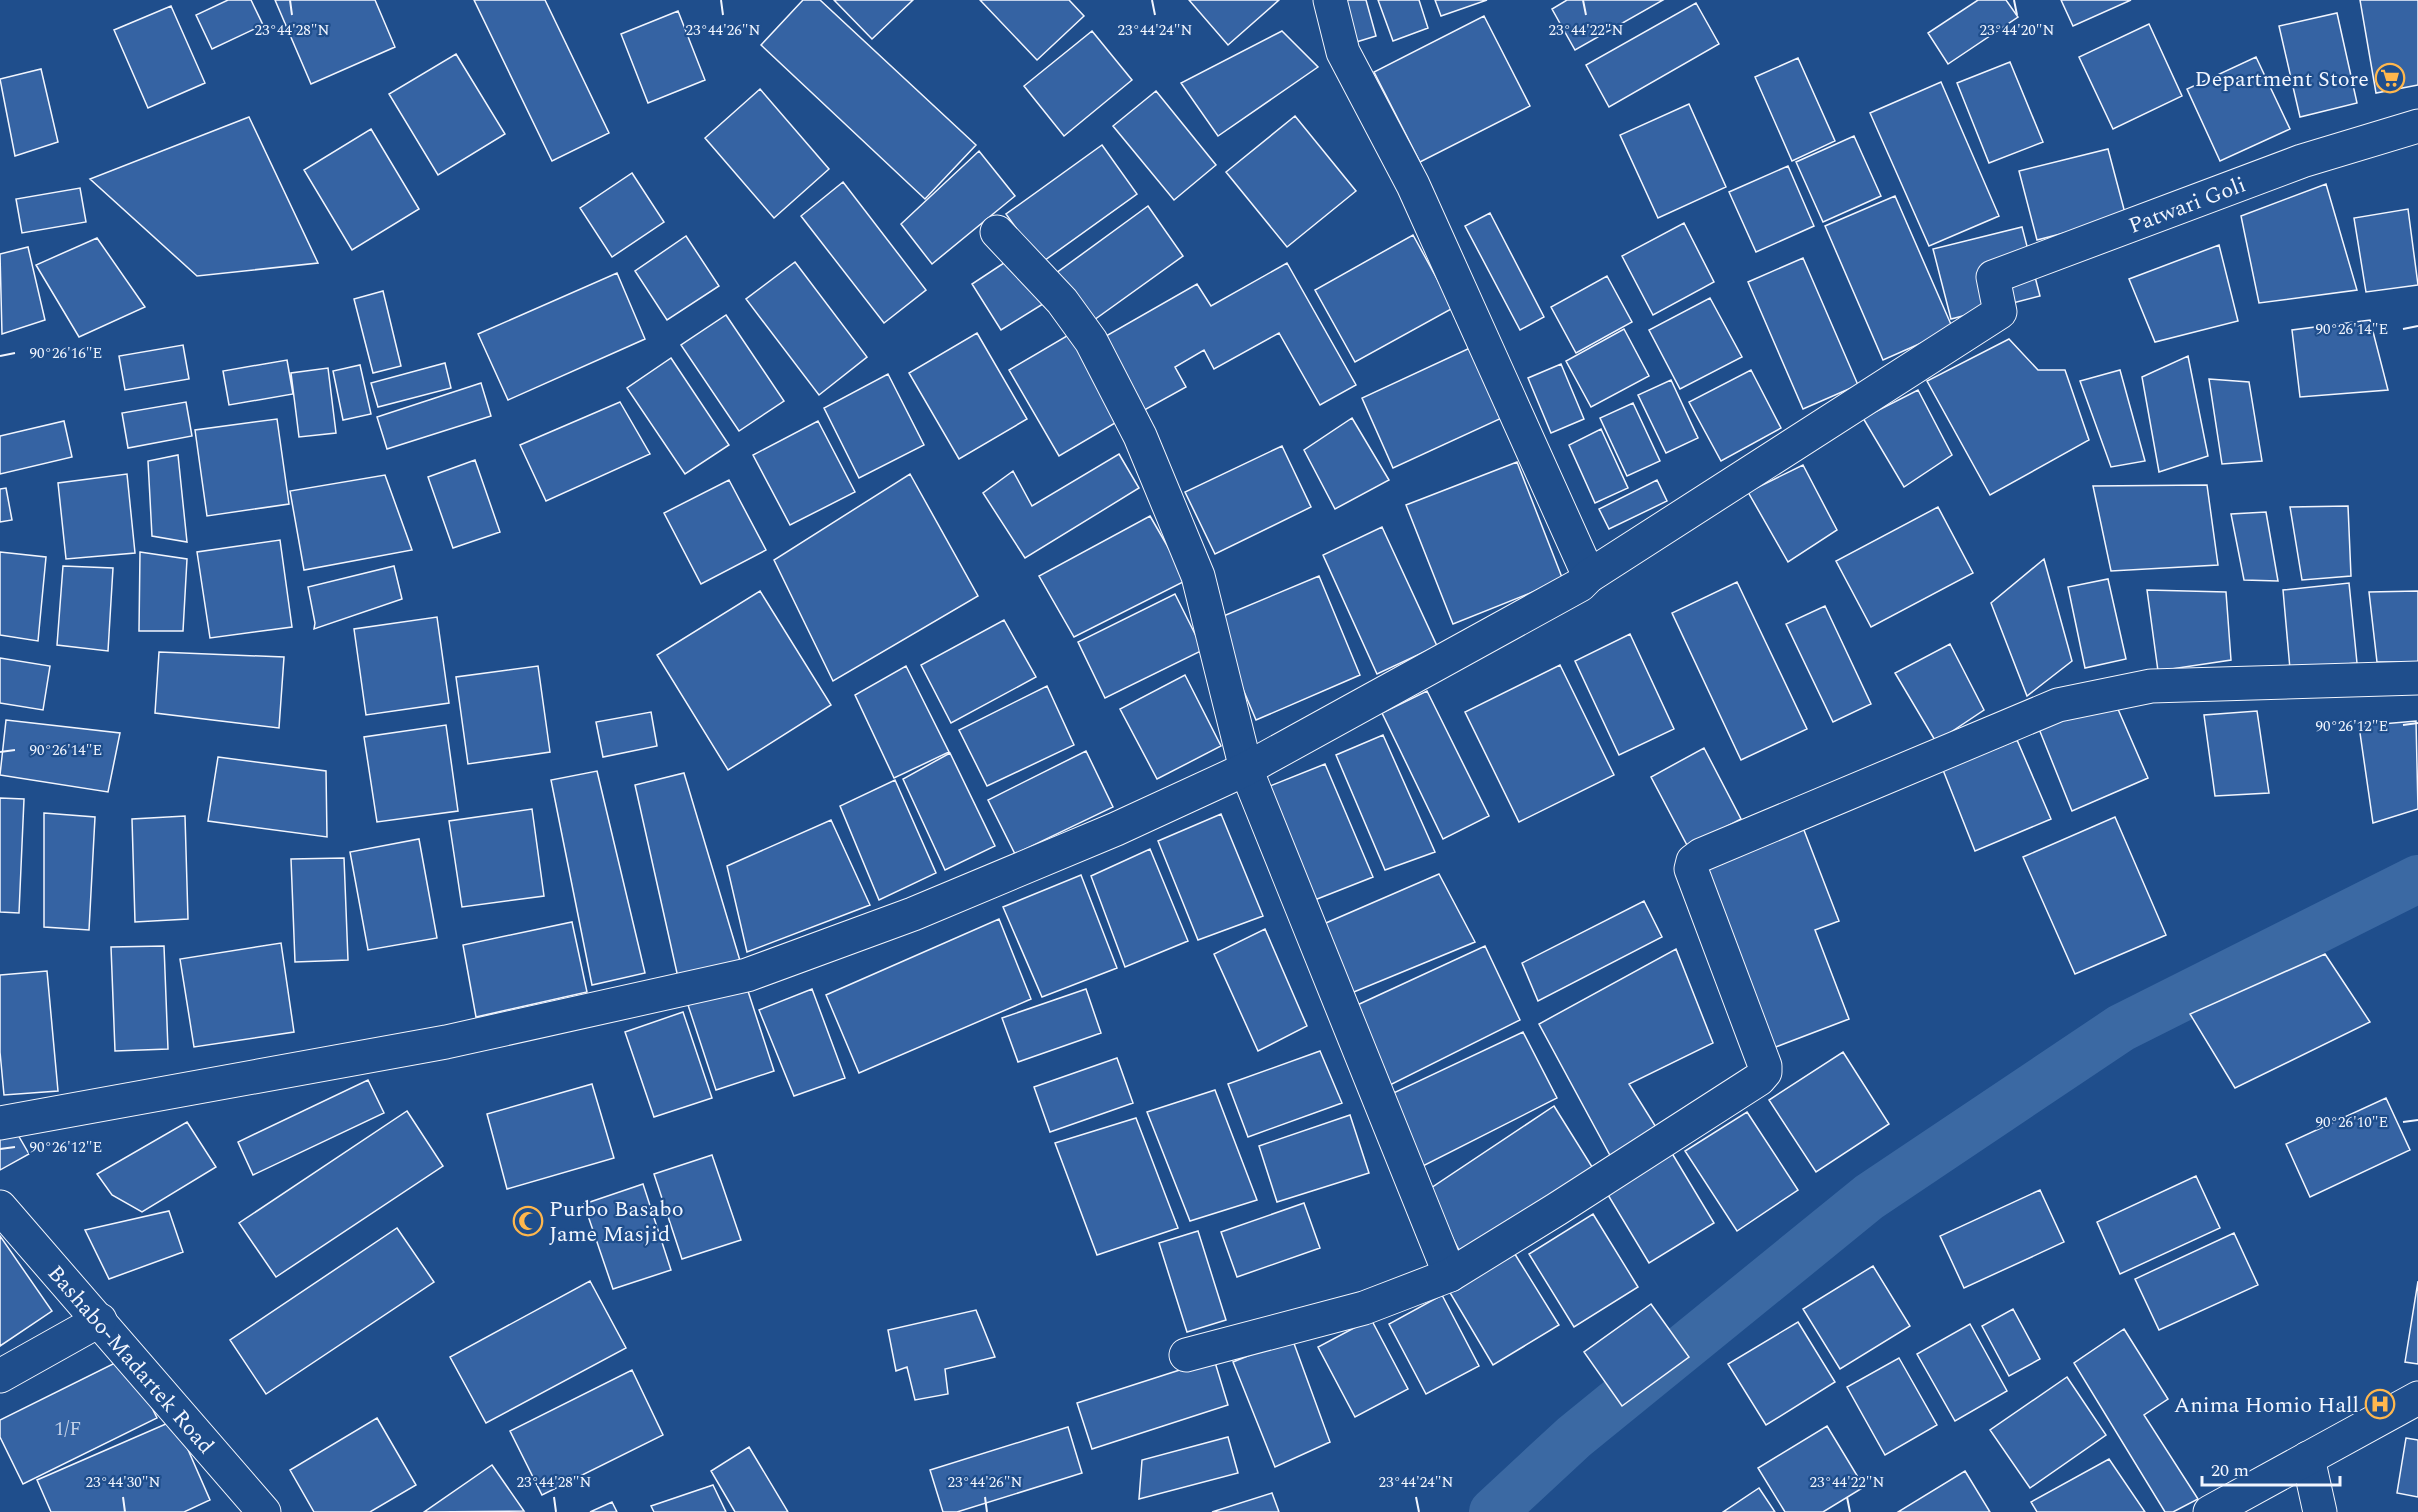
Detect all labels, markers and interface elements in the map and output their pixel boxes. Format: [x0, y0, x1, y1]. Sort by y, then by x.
text: 23°44'28"N [255, 19, 330, 42]
text: 23°44'26"N [686, 19, 761, 42]
text: 23°44'24"N [1118, 19, 1193, 42]
text: 23°44'22"N [1549, 19, 1624, 42]
text: 23°44'20"N [1980, 19, 2055, 42]
supermarket icon: Department Store [2374, 62, 2406, 94]
place label: Department Store [2195, 63, 2369, 96]
street label: Patwari Goli [2124, 169, 2251, 243]
text: 90°26'14"E [2316, 318, 2388, 341]
text: 90°26'16"E [30, 342, 102, 365]
text: 90°26'12"E [2316, 715, 2388, 738]
text: 90°26'14"E [30, 739, 102, 762]
text: 90°26'10"E [2316, 1111, 2388, 1134]
text: 90°26'12"E [30, 1136, 102, 1159]
place label: Purbo Basabo Jame Masjid [549, 1193, 684, 1251]
mosque icon: Purbo Basabo Jame Masjid [512, 1205, 544, 1237]
street label: Bashabo-Madartek Road [39, 1258, 222, 1462]
hospital icon: Anima Homio Hall [2364, 1388, 2396, 1420]
place label: Anima Homio Hall [2174, 1389, 2359, 1422]
house number: 1/F [54, 1414, 82, 1444]
scale bar [2202, 1449, 2340, 1487]
text: 20 m [2211, 1457, 2249, 1484]
text: 23°44'30"N [86, 1471, 161, 1494]
text: 23°44'28"N [517, 1471, 592, 1494]
text: 23°44'26"N [948, 1471, 1023, 1494]
text: 23°44'24"N [1379, 1471, 1454, 1494]
text: 23°44'22"N [1810, 1471, 1885, 1494]

